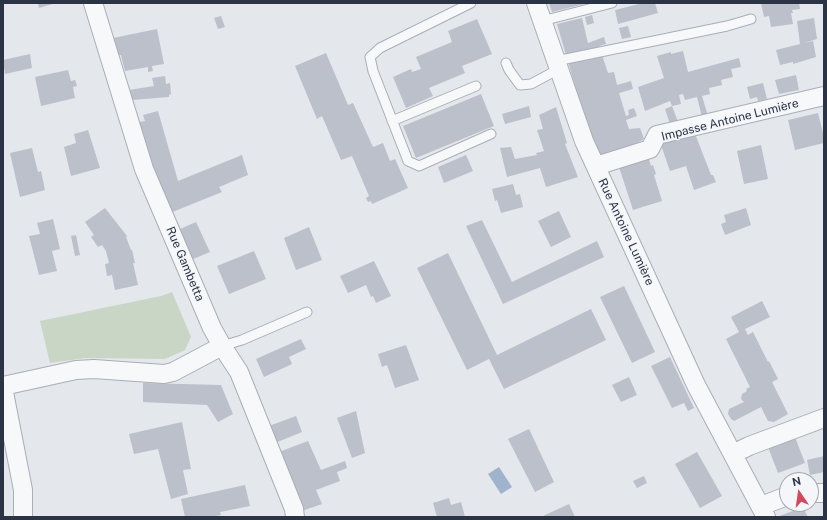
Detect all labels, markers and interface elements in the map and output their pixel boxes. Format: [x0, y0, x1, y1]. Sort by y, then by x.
street label: Impasse Antoine Lumière [660, 96, 800, 144]
street label: Rue Antoine Lumière [595, 176, 657, 288]
street label: Rue Gambetta [163, 225, 207, 303]
north arrow [779, 472, 819, 512]
text: N [791, 474, 802, 488]

